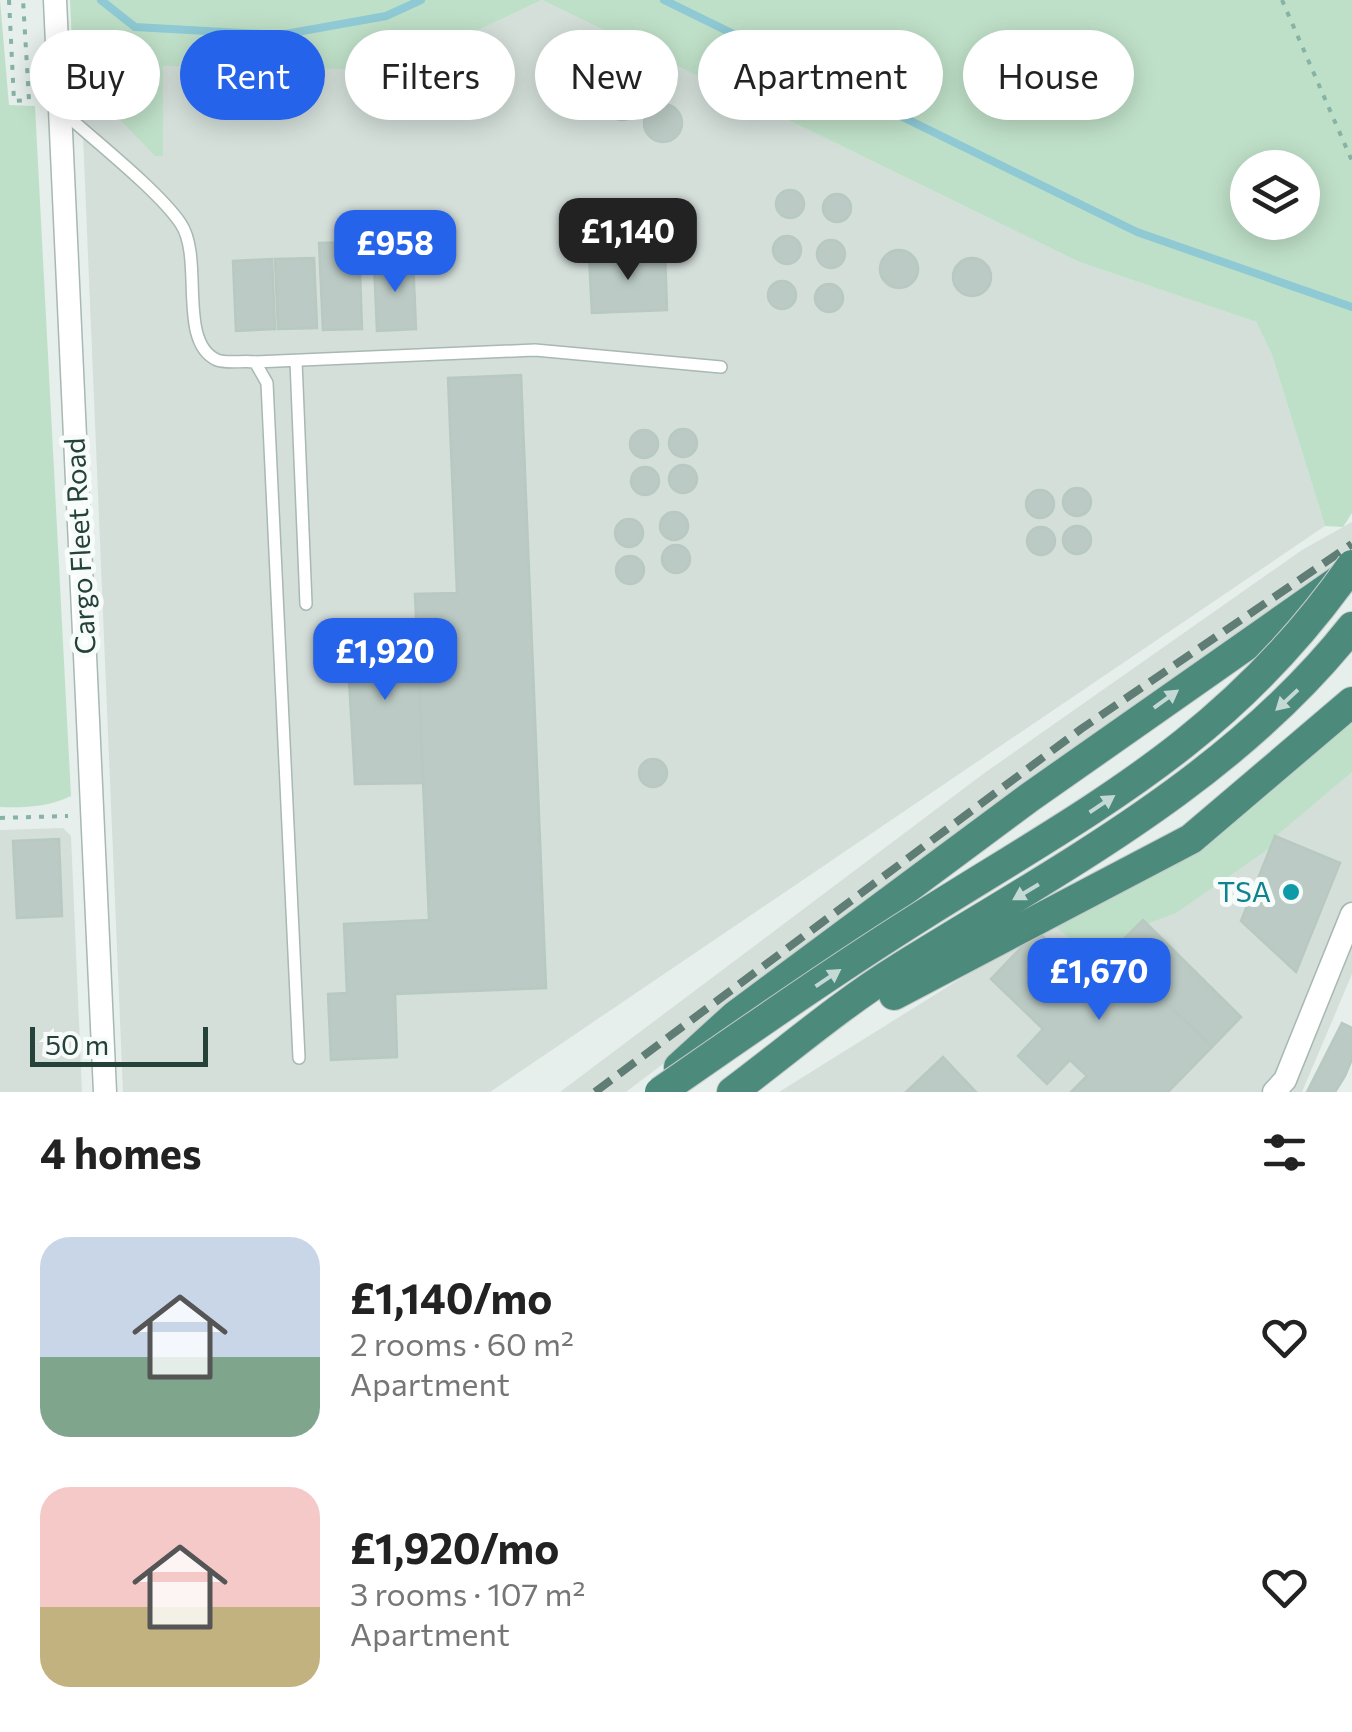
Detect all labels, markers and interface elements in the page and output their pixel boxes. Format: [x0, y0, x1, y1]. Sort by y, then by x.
chip: Buy [30, 30, 160, 120]
chip: Rent [180, 30, 325, 120]
chip: Filters [345, 30, 515, 120]
chip: New [535, 30, 678, 120]
chip: Apartment [698, 30, 943, 120]
chip: House [963, 30, 1134, 120]
map controls [1230, 150, 1320, 240]
button: layers [1230, 150, 1320, 240]
pin: £1,140 [547, 198, 709, 283]
pin: £958 [336, 210, 454, 295]
text: £1,140 [581, 210, 675, 250]
text: £958 [356, 222, 434, 262]
street label: Cargo Fleet Road [56, 437, 102, 655]
pin: £1,920 [304, 618, 466, 703]
text: £1,920 [335, 630, 435, 670]
one-way arrow [1275, 688, 1299, 711]
one-way arrow [1153, 690, 1179, 710]
one-way arrow [1089, 795, 1116, 814]
place label: TSA [1217, 874, 1271, 908]
marker: TSA [1280, 881, 1302, 903]
one-way arrow [1012, 883, 1040, 900]
pin: £1,670 [1018, 938, 1180, 1023]
text: £1,670 [1050, 950, 1148, 990]
one-way arrow [814, 969, 841, 988]
scale bar [30, 1022, 208, 1066]
text: 50 m [45, 1027, 109, 1061]
icon: filters [1257, 1125, 1312, 1180]
text: 4 homes [40, 1126, 202, 1178]
text: £1,140/mo [350, 1271, 552, 1323]
icon: home [120, 1277, 240, 1397]
icon: heart [1257, 1310, 1312, 1365]
text: 2 rooms · 60 m² [350, 1323, 574, 1363]
text: Apartment [350, 1363, 510, 1403]
text: £1,920/mo [350, 1521, 559, 1573]
icon: home [120, 1527, 240, 1647]
icon: heart [1257, 1560, 1312, 1615]
text: 3 rooms · 107 m² [350, 1573, 585, 1613]
text: Apartment [350, 1613, 510, 1653]

